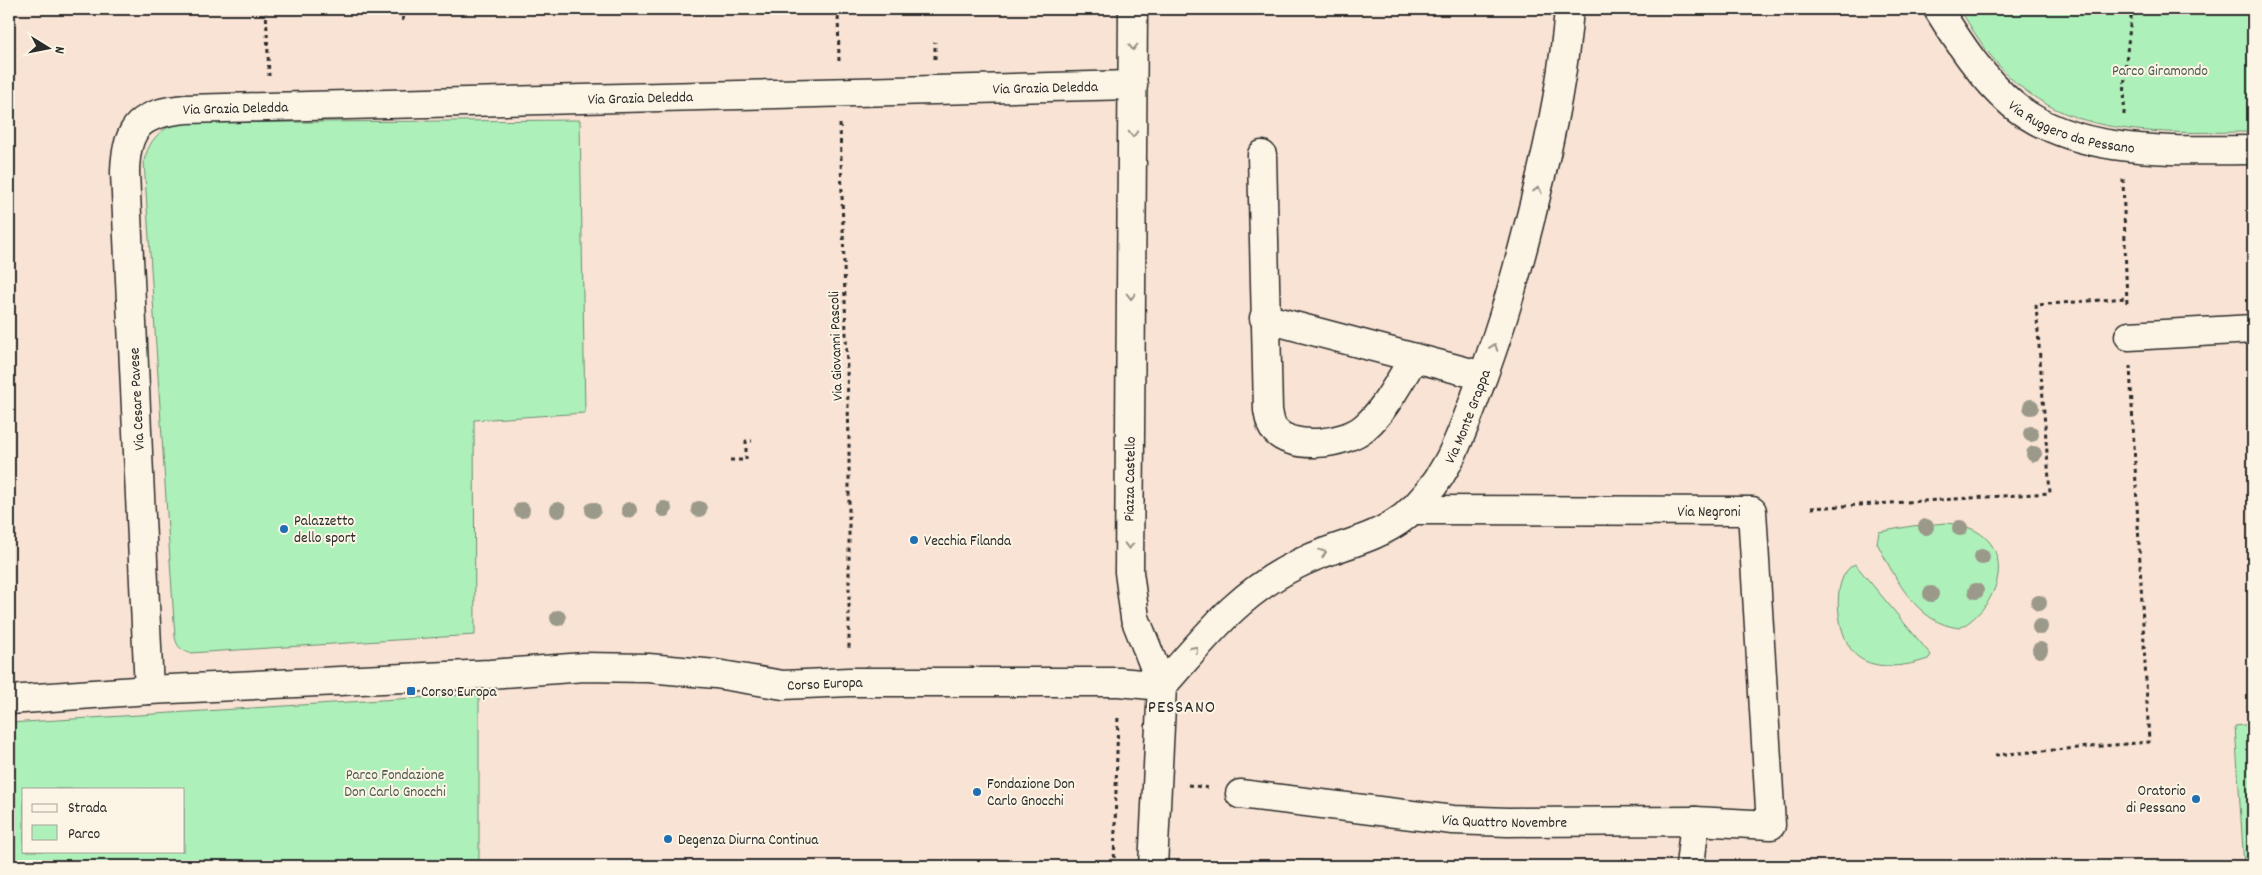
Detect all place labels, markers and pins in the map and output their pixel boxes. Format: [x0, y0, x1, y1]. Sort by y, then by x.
place label: Palazzetto dello sport [294, 511, 356, 550]
marker: Palazzetto dello sport [278, 523, 290, 535]
place label: Vecchia Filanda [924, 531, 1012, 553]
marker: Vecchia Filanda [908, 534, 920, 546]
place label: Corso Europa [421, 682, 498, 704]
marker: Corso Europa [405, 685, 417, 697]
place label: Fondazione Don Carlo Gnocchi [987, 774, 1075, 813]
place label: Oratorio di Pessano [2126, 781, 2186, 820]
marker: Fondazione Don Carlo Gnocchi [971, 786, 983, 798]
marker: Oratorio di Pessano [2190, 793, 2202, 805]
place label: Degenza Diurna Continua [678, 830, 819, 852]
marker: Degenza Diurna Continua [662, 833, 674, 845]

